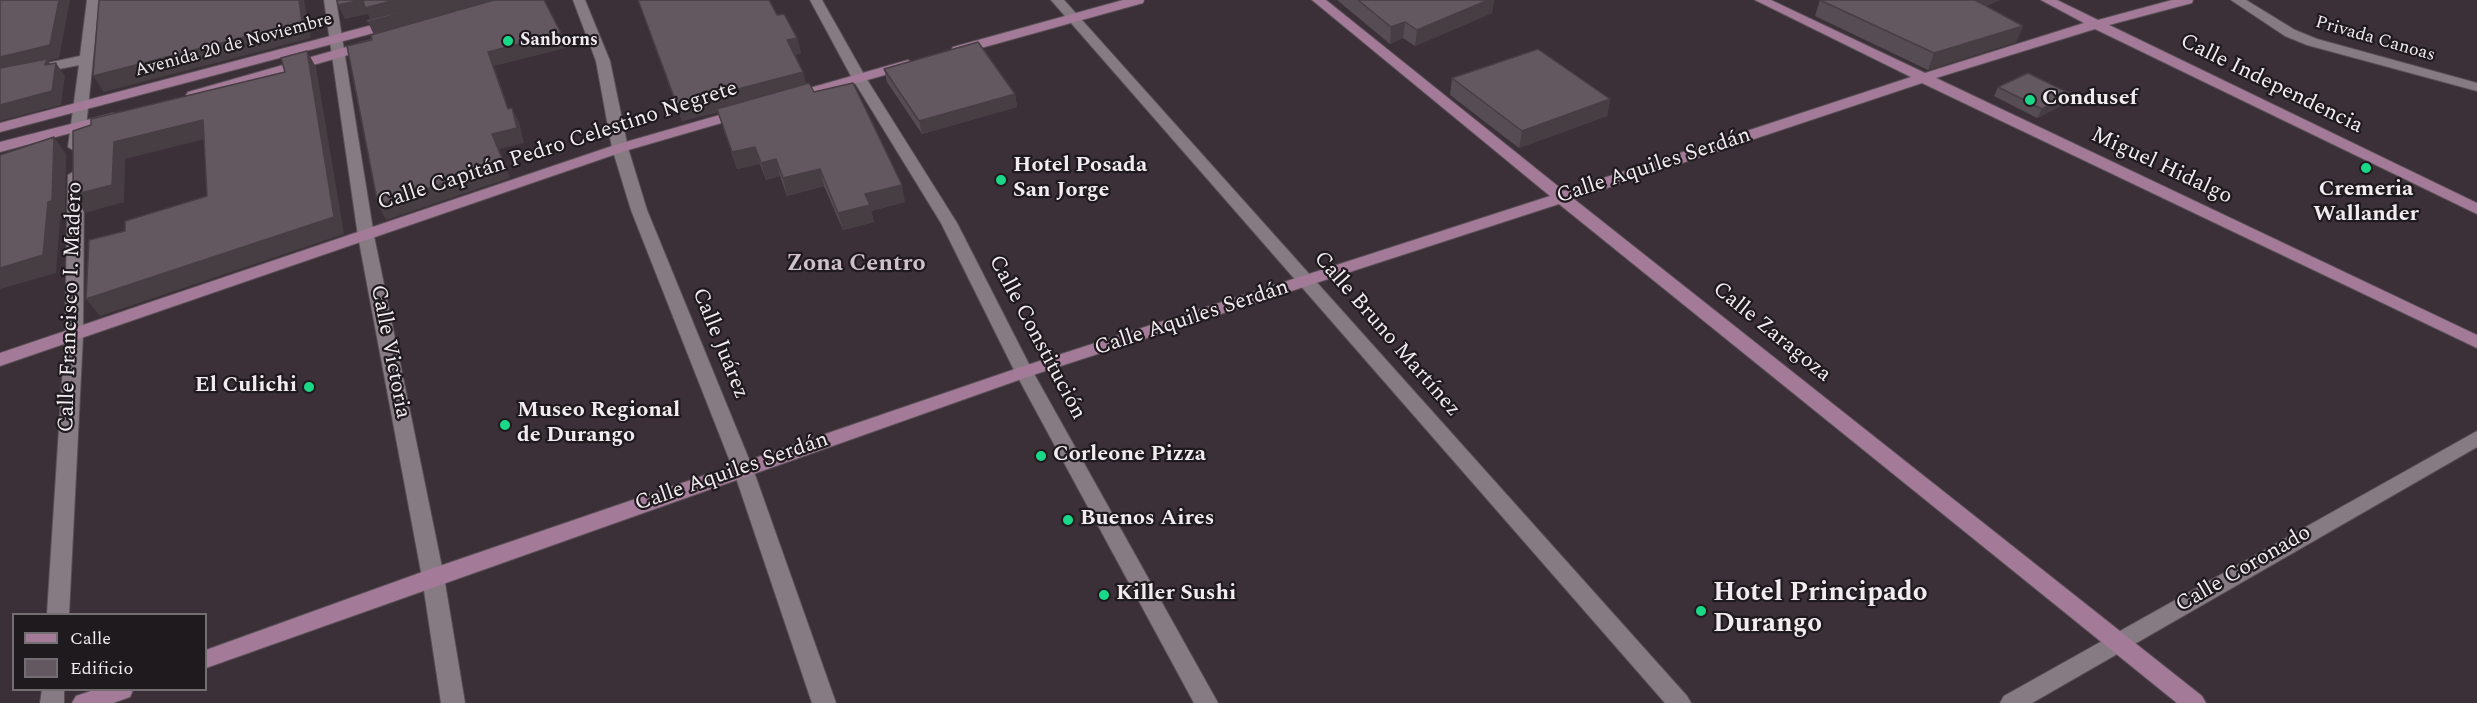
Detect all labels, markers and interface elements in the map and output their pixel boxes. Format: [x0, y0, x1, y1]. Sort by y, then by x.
street label: Avenida 20 de Noviembre [133, 9, 335, 83]
street label: Privada Canoas [2313, 13, 2437, 67]
street label: Calle Independencia [2175, 29, 2367, 141]
place label: Sanborns [520, 30, 598, 52]
marker: Sanborns [501, 34, 515, 48]
street label: Calle Capitán Pedro Celestino Negrete [375, 76, 741, 218]
place label: Condusef [2042, 87, 2138, 113]
marker: Condusef [2023, 93, 2037, 107]
street label: Calle Aquiles Serdán [1554, 123, 1754, 211]
street label: Miguel Hidalgo [2086, 123, 2236, 211]
place label: Hotel Posada San Jorge [1013, 154, 1147, 206]
marker: Cremeria Wallander [2359, 161, 2373, 175]
marker: Hotel Posada San Jorge [994, 173, 1008, 187]
place label: Cremeria Wallander [2313, 178, 2419, 230]
street label: Calle Francisco I. Madero [54, 181, 90, 433]
street label: Calle Bruno Martínez [1307, 247, 1465, 423]
district label: Zona Centro [786, 251, 926, 279]
street label: Calle Constitución [981, 251, 1091, 425]
street label: Calle Aquiles Serdán [1092, 275, 1292, 363]
street label: Calle Zaragoza [1706, 277, 1836, 389]
street label: Calle Victoria [363, 283, 415, 421]
street label: Calle Juárez [685, 285, 753, 403]
place label: El Culichi [195, 374, 297, 400]
marker: El Culichi [302, 380, 316, 394]
place label: Museo Regional de Durango [517, 399, 680, 451]
marker: Museo Regional de Durango [498, 418, 512, 432]
street label: Calle Aquiles Serdán [632, 428, 832, 518]
place label: Corleone Pizza [1053, 443, 1206, 469]
marker: Corleone Pizza [1034, 449, 1048, 463]
place label: Buenos Aires [1080, 507, 1214, 533]
marker: Buenos Aires [1061, 513, 1075, 527]
street label: Calle Coronado [2172, 521, 2316, 619]
place label: Hotel Principado Durango [1713, 579, 1927, 642]
place label: Killer Sushi [1116, 582, 1236, 608]
marker: Killer Sushi [1097, 588, 1111, 602]
marker: Hotel Principado Durango [1694, 604, 1708, 618]
legend [12, 613, 207, 691]
text: Calle [70, 625, 111, 652]
text: Edificio [70, 655, 133, 682]

